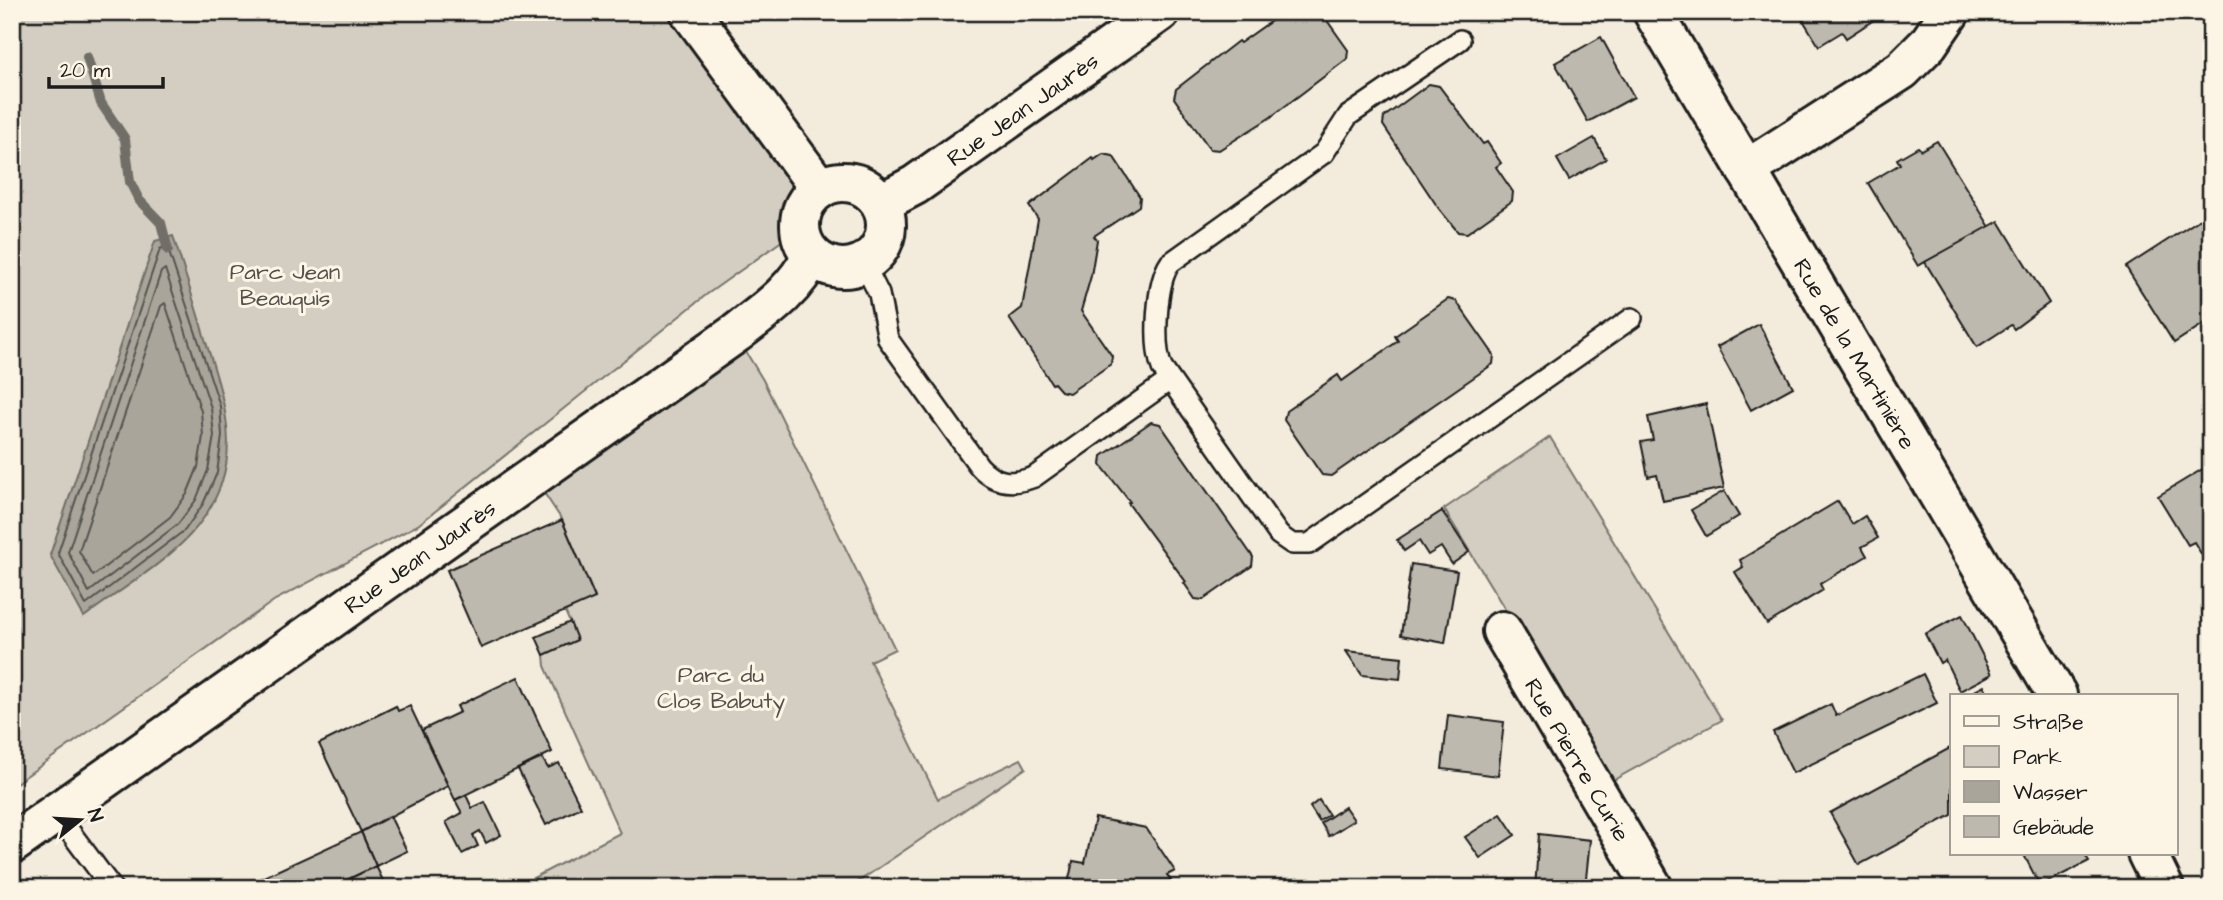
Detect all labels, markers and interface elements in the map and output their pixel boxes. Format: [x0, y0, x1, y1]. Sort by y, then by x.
street label: Rue Jean Jaurès [941, 45, 1105, 175]
scale bar [49, 46, 163, 90]
text: 20 m [60, 56, 111, 85]
street label: Rue de la Martinière [1785, 253, 1923, 456]
park label: Parc Jean Beauquis [230, 256, 340, 314]
street label: Rue Jean Jaurès [338, 492, 503, 622]
park label: Parc du Clos Babuty [657, 659, 785, 718]
street label: Rue Pierre Curie [1516, 673, 1637, 847]
legend [1950, 694, 2178, 855]
text: Straße [2013, 708, 2084, 737]
text: Park [2013, 743, 2062, 772]
text: Wasser [2013, 778, 2088, 807]
north arrow [46, 785, 116, 855]
text: N [80, 805, 109, 825]
text: Gebäude [2013, 813, 2094, 842]

